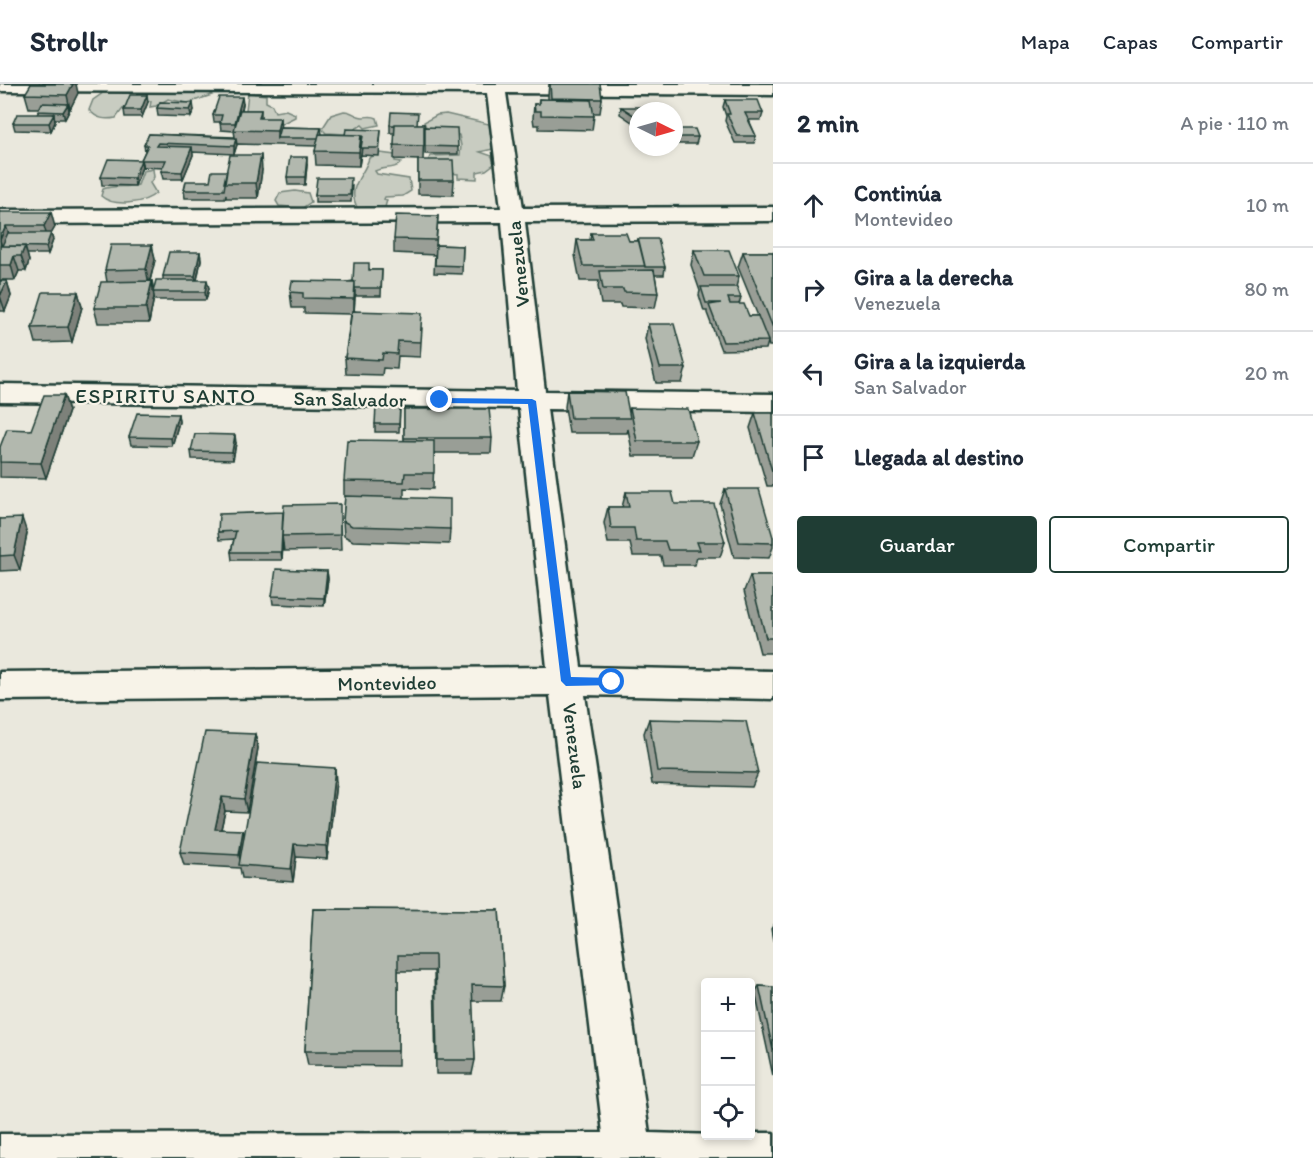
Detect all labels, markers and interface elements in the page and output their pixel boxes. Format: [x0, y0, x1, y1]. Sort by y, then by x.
text: Strollr [30, 24, 108, 58]
text: Mapa [1021, 29, 1070, 54]
text: Capas [1103, 29, 1158, 54]
text: Compartir [1191, 29, 1283, 54]
north arrow [629, 102, 683, 156]
text: 2 min [797, 107, 859, 139]
text: A pie · 110 m [1181, 111, 1289, 135]
text: Continúa [854, 180, 942, 207]
icon: ahead [797, 189, 830, 222]
text: 10 m [1246, 193, 1289, 217]
text: Montevideo [854, 207, 953, 231]
street label: Venezuela [502, 220, 534, 308]
text: Gira a la derecha [854, 264, 1013, 291]
icon: right [797, 273, 830, 306]
text: 80 m [1244, 277, 1289, 301]
text: Venezuela [854, 291, 941, 315]
text: Gira a la izquierda [854, 348, 1025, 375]
icon: left [797, 357, 830, 390]
text: 20 m [1245, 361, 1289, 385]
text: San Salvador [854, 375, 967, 399]
district label: ESPIRITU SANTO [75, 383, 257, 408]
street label: San Salvador [293, 386, 407, 412]
route end [426, 386, 452, 412]
icon: arrive [797, 441, 830, 474]
text: Llegada al destino [854, 444, 1024, 471]
button: Guardar [797, 516, 1037, 573]
button: Compartir [1049, 516, 1289, 573]
route start [598, 668, 624, 694]
street label: Montevideo [337, 670, 437, 696]
street label: Venezuela [558, 702, 592, 791]
map controls [701, 978, 755, 1140]
button: + [701, 978, 755, 1032]
button: − [701, 1032, 755, 1086]
button: locate [701, 1086, 755, 1140]

